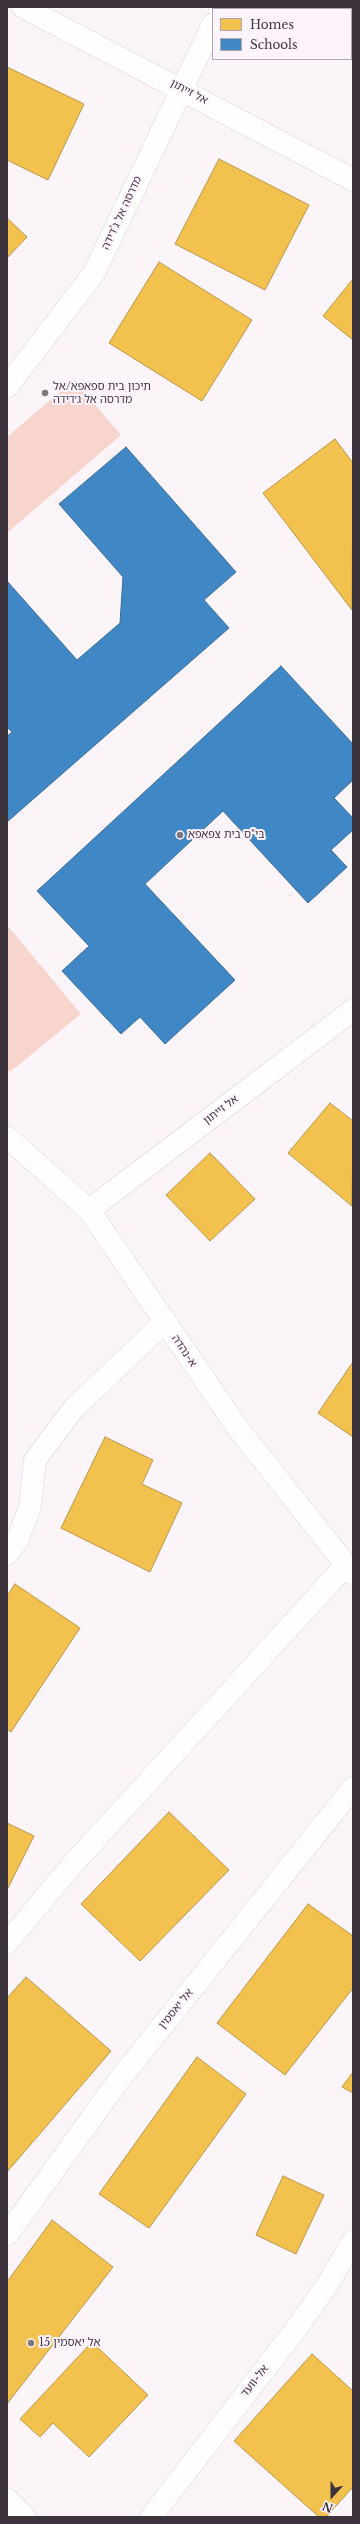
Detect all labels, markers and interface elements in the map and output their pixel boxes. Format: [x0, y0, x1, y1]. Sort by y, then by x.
legend [212, 8, 352, 60]
text: Homes [250, 17, 294, 32]
text: Schools [250, 37, 297, 52]
street label: אל זייתון [168, 77, 210, 107]
street label: מדרסה אל ג'דידה [99, 174, 145, 252]
place label: תיכון בית ספאפא/אל מדרסה אל ג׳דידה [53, 380, 151, 406]
marker: תיכון בית ספאפא/אל מדרסה אל ג׳דידה [40, 388, 50, 398]
place label: בי"ס בית צפאפא [188, 828, 265, 842]
marker: בי"ס בית צפאפא [175, 830, 185, 840]
street label: אל זייתון [201, 1093, 241, 1127]
street label: א-נהדה [169, 1332, 199, 1370]
street label: אל יאסמין [156, 1987, 196, 2031]
place label: אל יאסמין 15 [39, 2336, 100, 2350]
marker: אל יאסמין 15 [26, 2338, 36, 2348]
street label: אל-וועד [238, 2362, 272, 2400]
north arrow [312, 2476, 352, 2516]
text: N [320, 2499, 335, 2516]

